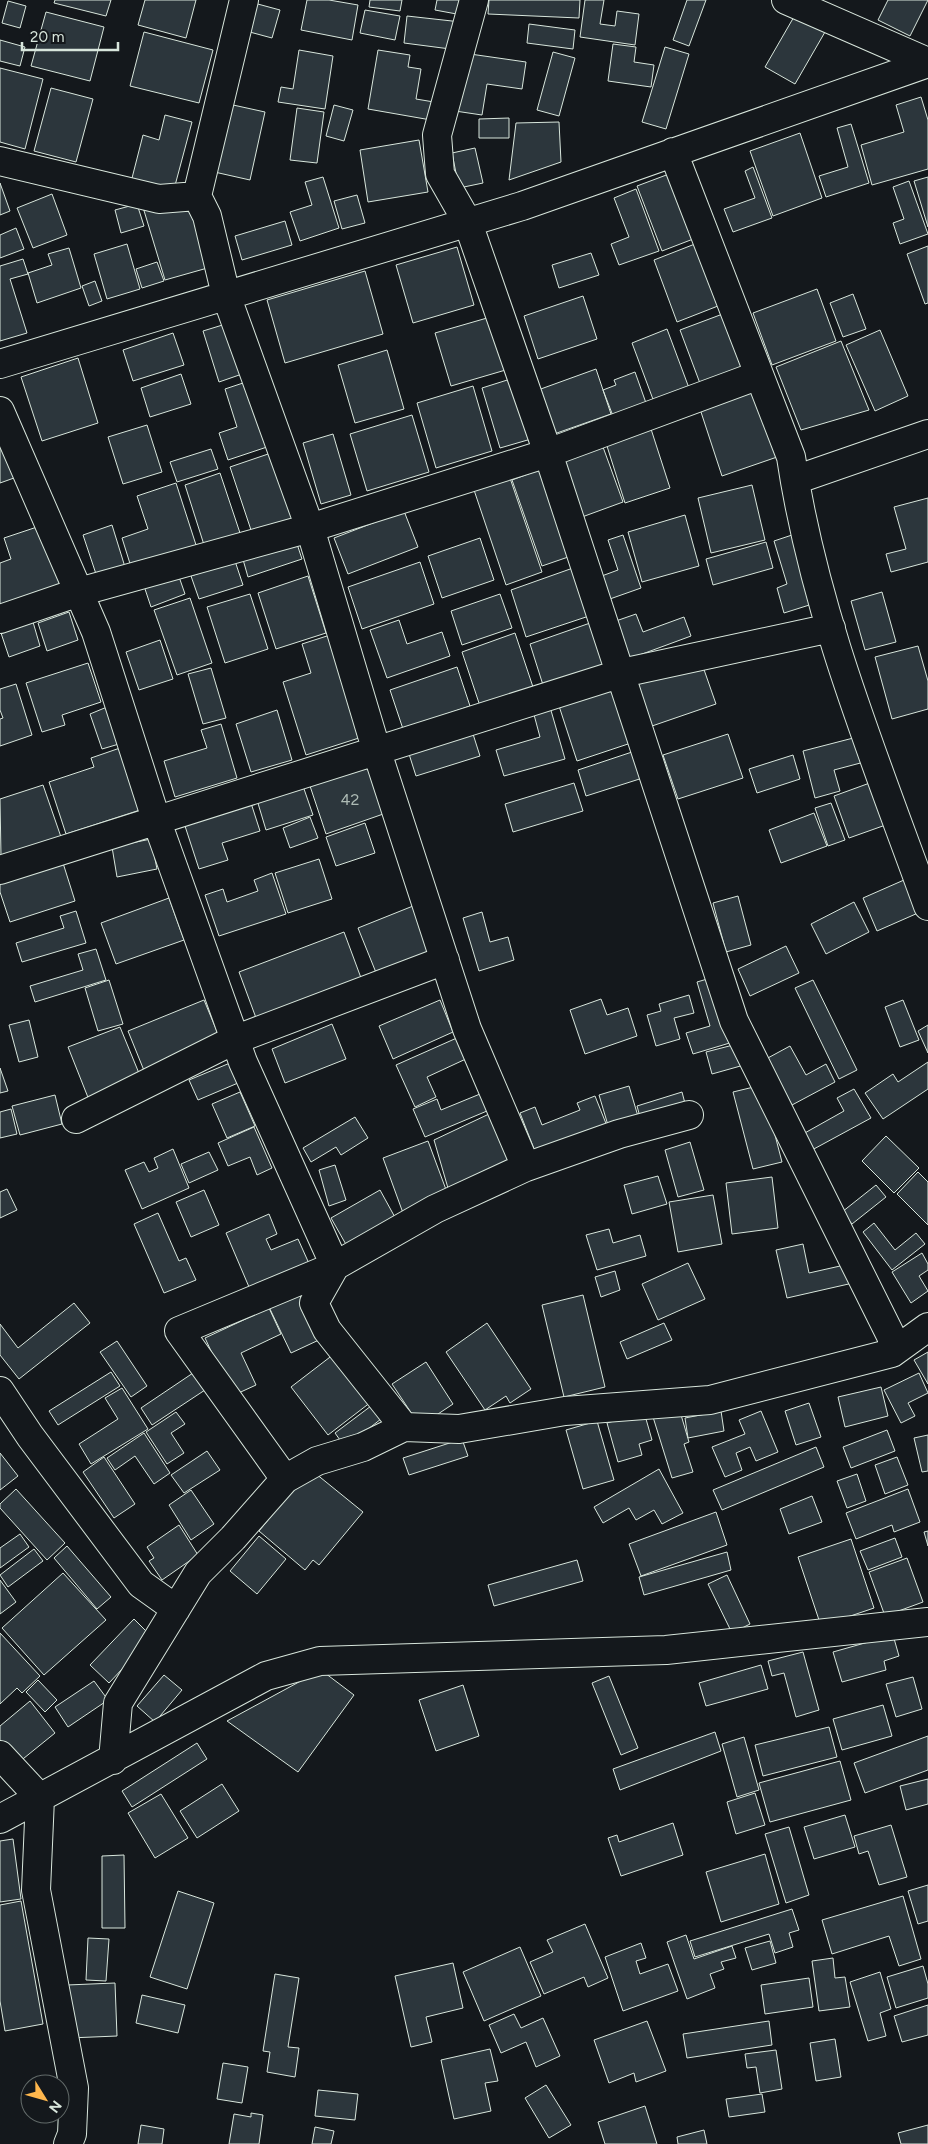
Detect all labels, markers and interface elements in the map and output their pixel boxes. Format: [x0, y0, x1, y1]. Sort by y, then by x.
scale bar [22, 20, 119, 52]
text: 20 m [30, 28, 64, 46]
house number: 42 [341, 790, 359, 809]
north arrow [20, 2074, 70, 2124]
text: N [45, 2097, 65, 2116]

